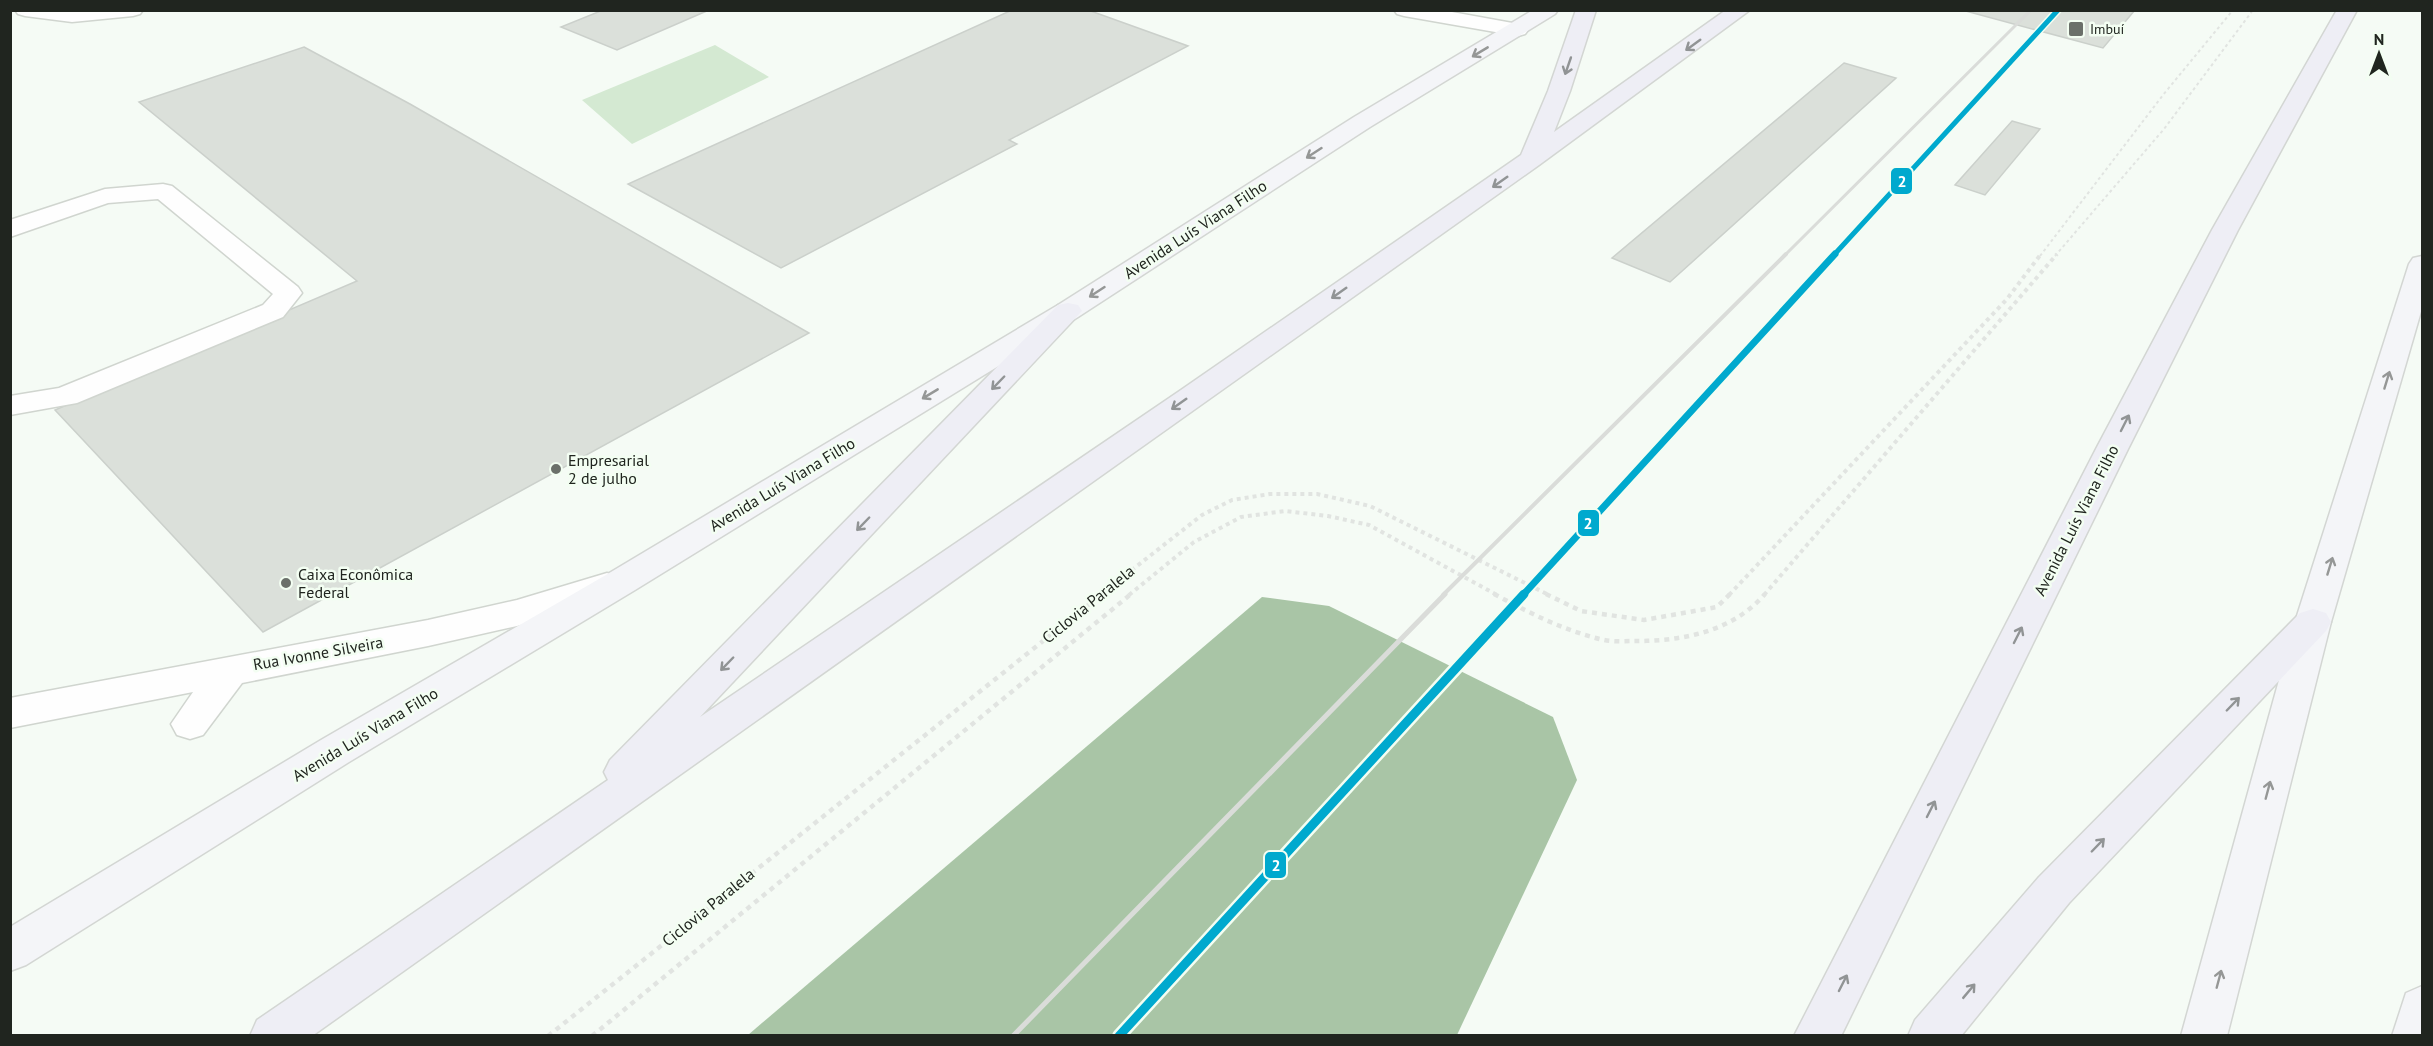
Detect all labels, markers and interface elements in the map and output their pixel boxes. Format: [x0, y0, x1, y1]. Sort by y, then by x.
marker: Imbuí [2067, 20, 2085, 38]
place label: Imbuí [2090, 20, 2125, 38]
north arrow [2349, 24, 2409, 84]
text: N [2374, 29, 2384, 49]
one-way arrow [1685, 38, 1701, 51]
one-way arrow [1472, 46, 1489, 58]
one-way arrow [1562, 56, 1573, 75]
one-way arrow [1306, 147, 1323, 159]
line badge: 2 [1890, 167, 1913, 195]
text: 2 [1897, 171, 1907, 191]
street label: Avenida Luís Viana Filho [1120, 175, 1270, 283]
one-way arrow [1492, 176, 1508, 188]
one-way arrow [1088, 286, 1105, 299]
one-way arrow [1332, 287, 1348, 299]
one-way arrow [2382, 371, 2393, 390]
one-way arrow [991, 376, 1005, 391]
one-way arrow [922, 389, 939, 401]
one-way arrow [1171, 398, 1188, 410]
one-way arrow [2119, 415, 2131, 432]
street label: Avenida Luís Viana Filho [705, 433, 859, 535]
street label: Avenida Luís Viana Filho [2029, 441, 2123, 599]
place label: Empresarial 2 de julho [568, 450, 649, 488]
marker: Empresarial 2 de julho [549, 462, 563, 476]
line badge: 2 [1577, 509, 1600, 537]
text: 2 [1583, 513, 1593, 533]
one-way arrow [855, 516, 870, 531]
one-way arrow [2325, 557, 2336, 576]
street label: Ciclovia Paralela [1038, 561, 1138, 647]
place label: Caixa Econômica Federal [298, 564, 413, 602]
marker: Caixa Econômica Federal [279, 576, 293, 590]
one-way arrow [2013, 626, 2025, 644]
street label: Rua Ivonne Silveira [251, 632, 385, 674]
one-way arrow [721, 656, 735, 671]
street label: Avenida Luís Viana Filho [288, 683, 442, 785]
one-way arrow [2226, 697, 2241, 712]
one-way arrow [2263, 781, 2275, 800]
one-way arrow [1925, 801, 1937, 818]
one-way arrow [2090, 837, 2105, 852]
line badge: 2 [1264, 851, 1287, 879]
text: 2 [1271, 855, 1281, 875]
street label: Ciclovia Paralela [658, 864, 758, 950]
one-way arrow [2213, 970, 2225, 989]
one-way arrow [1838, 975, 1850, 993]
one-way arrow [1962, 984, 1976, 999]

